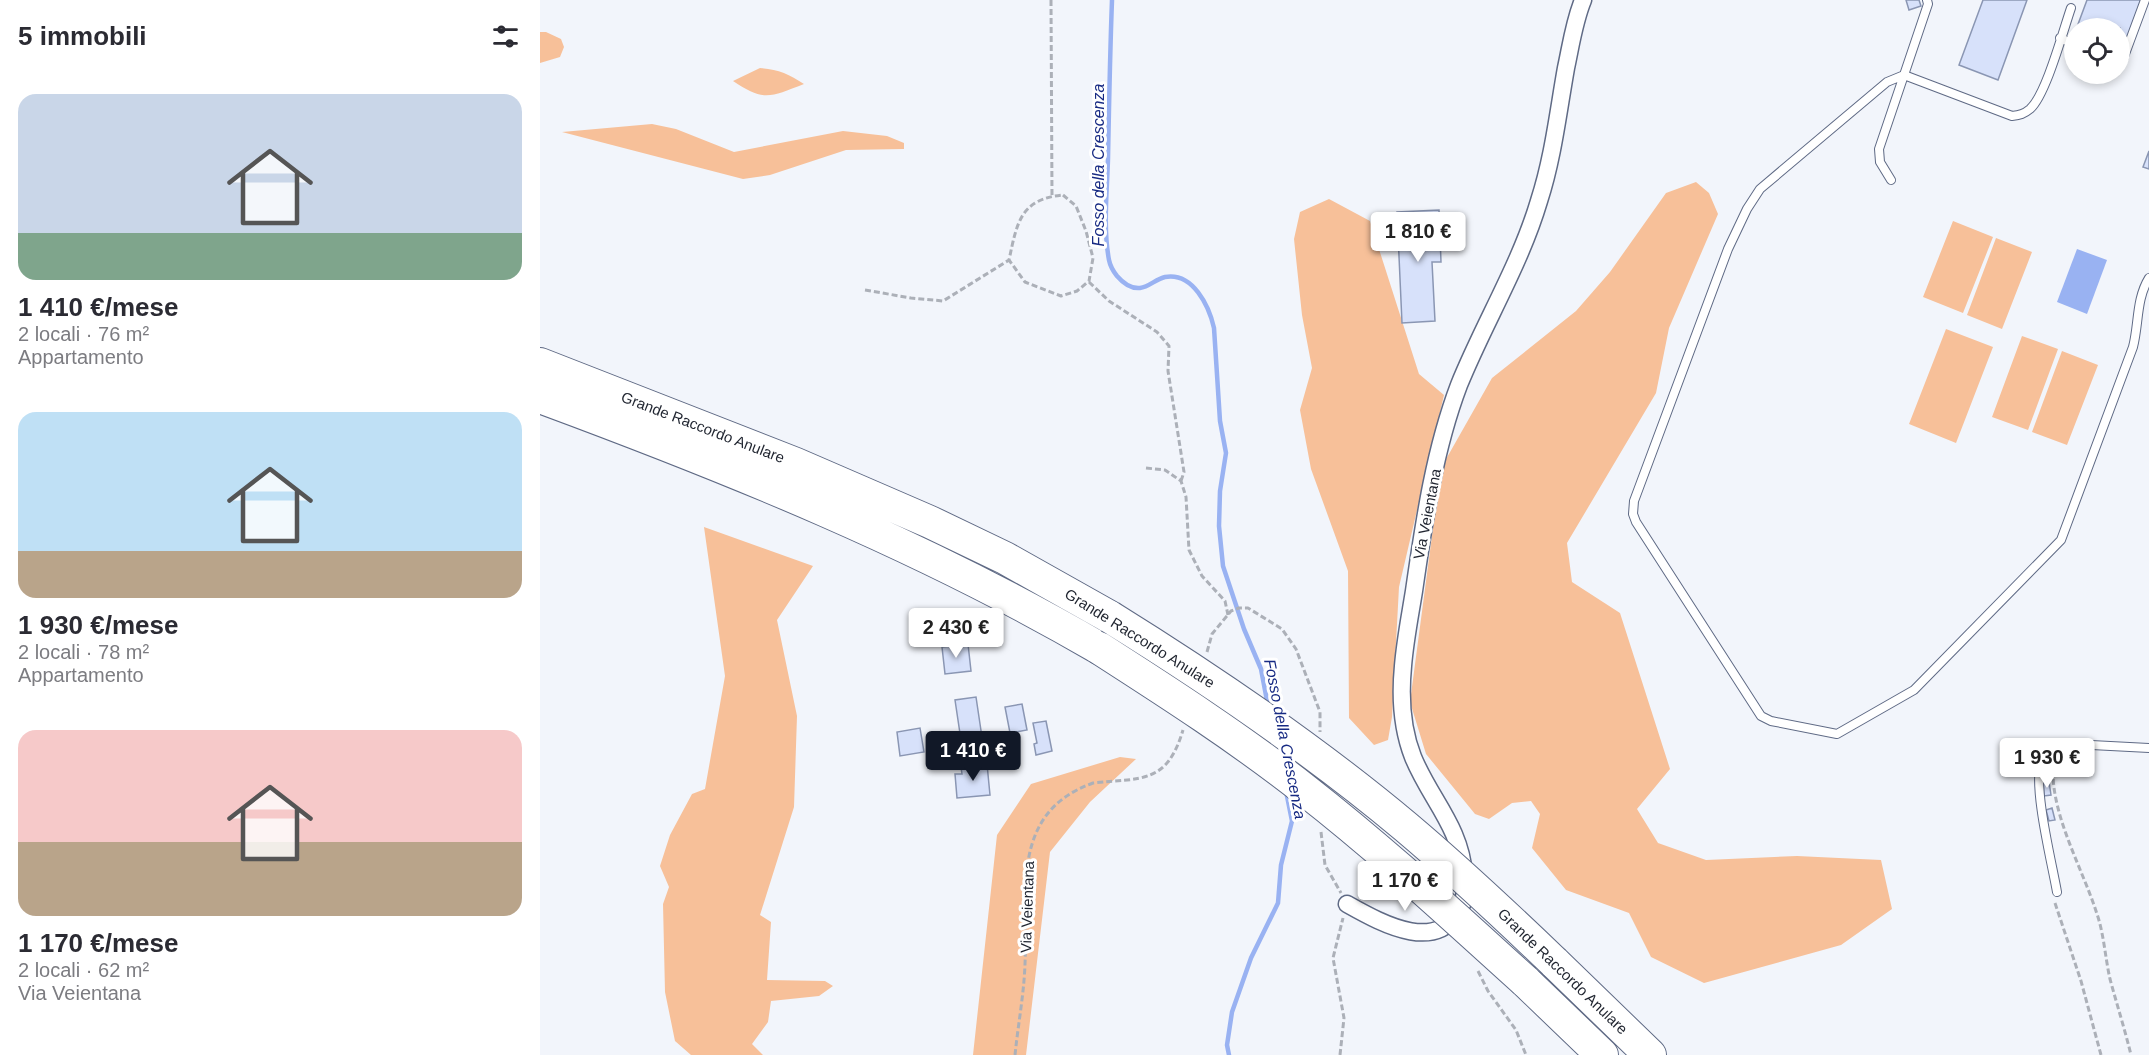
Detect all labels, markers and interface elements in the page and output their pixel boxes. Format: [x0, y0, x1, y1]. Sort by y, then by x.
map controls [2064, 18, 2130, 84]
button: locate [2064, 18, 2130, 84]
icon: filters [489, 20, 522, 53]
text: 5 immobili [18, 21, 147, 51]
water label: Fosso della Crescenza [1090, 84, 1107, 246]
icon: home [216, 133, 324, 241]
pin: 1 810 € [1363, 212, 1473, 263]
text: 1 810 € [1385, 220, 1451, 242]
text: 1 410 €/mese [18, 292, 178, 322]
text: 2 locali · 76 m² [18, 323, 149, 345]
text: Appartamento [18, 346, 144, 368]
street label: Grande Raccordo Anulare [619, 388, 787, 466]
icon: home [216, 451, 324, 559]
street label: Via Veientana [1410, 466, 1444, 561]
street label: Grande Raccordo Anulare [1062, 585, 1218, 691]
pin: 2 430 € [901, 608, 1011, 659]
text: 1 930 €/mese [18, 610, 178, 640]
text: 2 430 € [923, 616, 989, 638]
text: 2 locali · 78 m² [18, 641, 149, 663]
water label: Fosso della Crescenza [1261, 657, 1309, 821]
text: Appartamento [18, 664, 144, 686]
pin: 1 410 € [918, 731, 1028, 782]
pin: 1 930 € [1992, 738, 2102, 789]
text: 1 410 € [940, 739, 1006, 761]
text: 1 930 € [2014, 746, 2080, 768]
icon: home [216, 769, 324, 877]
street label: Via Veientana [1017, 860, 1037, 953]
pin: 1 170 € [1350, 861, 1460, 912]
text: 1 170 € [1372, 869, 1438, 891]
street label: Grande Raccordo Anulare [1495, 905, 1631, 1037]
text: 1 170 €/mese [18, 928, 178, 958]
text: 2 locali · 62 m² [18, 959, 149, 981]
text: Via Veientana [18, 982, 141, 1004]

